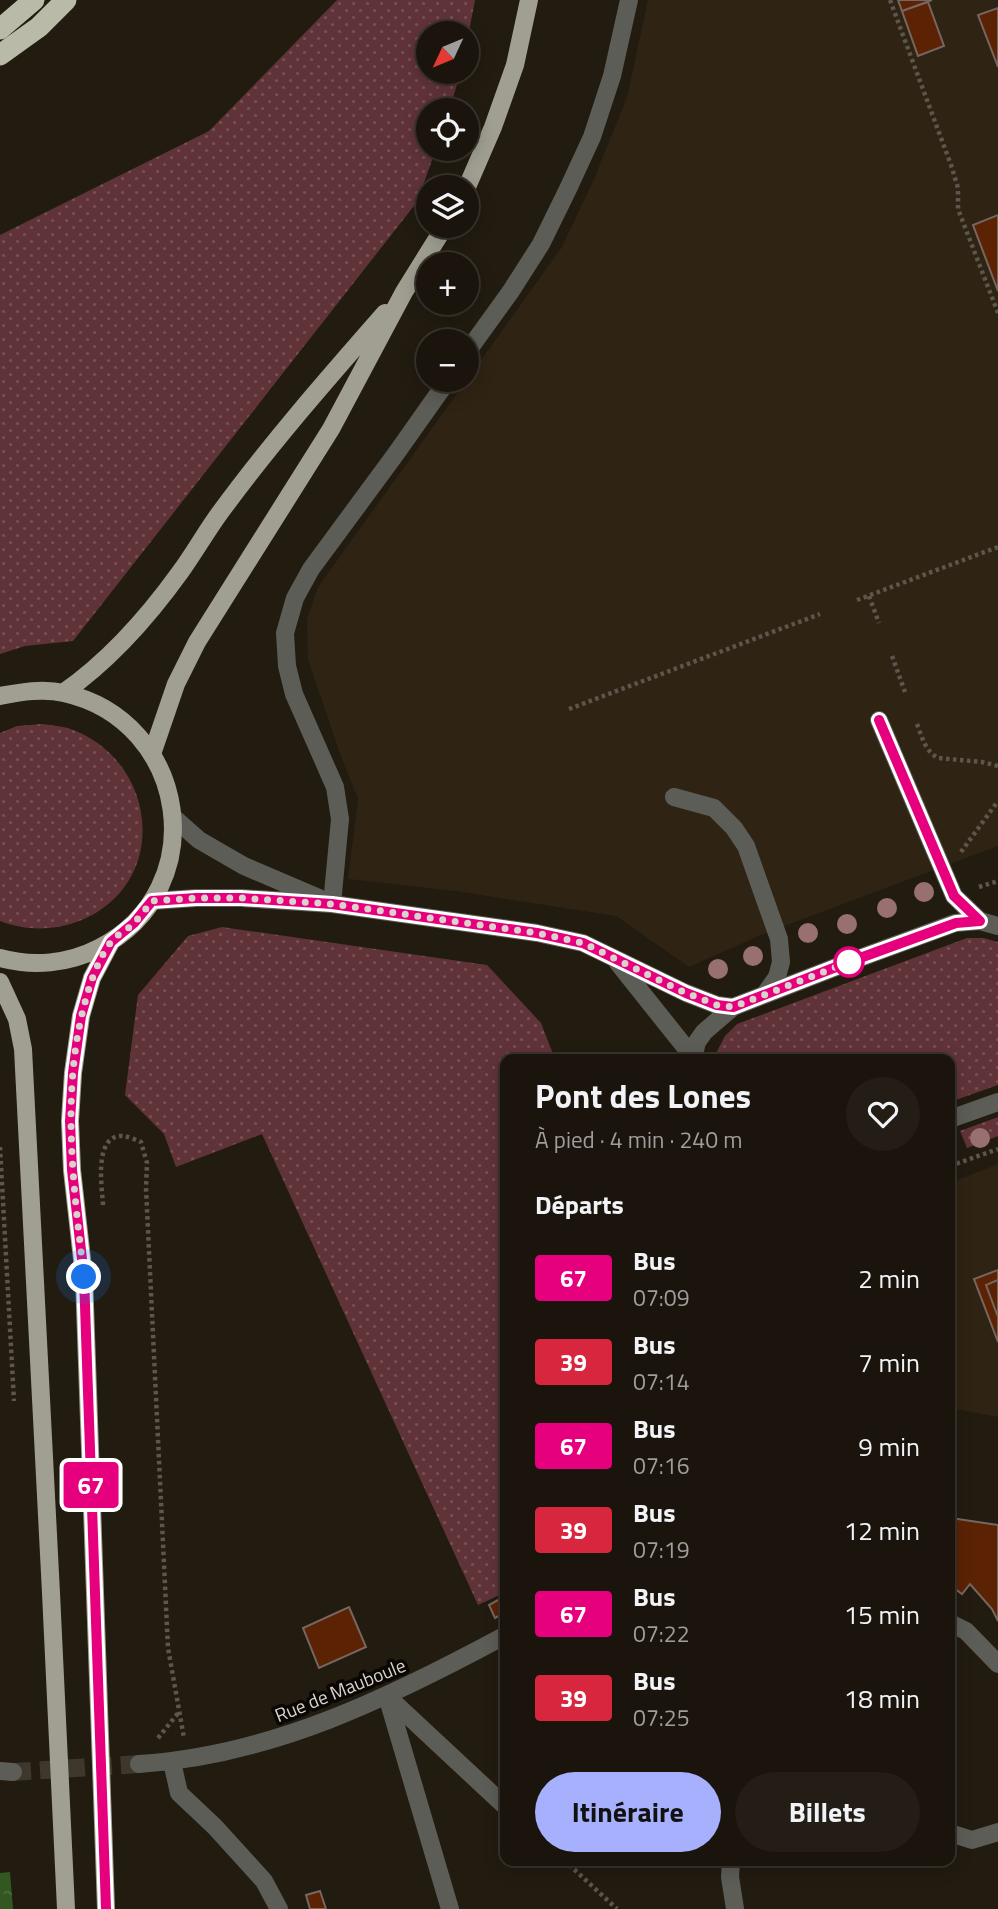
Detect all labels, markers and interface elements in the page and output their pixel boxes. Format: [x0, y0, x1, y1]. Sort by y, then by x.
north arrow [416, 21, 480, 84]
map controls [416, 21, 479, 392]
button: locate [416, 98, 479, 161]
button: layers [416, 175, 479, 238]
button: + [416, 252, 479, 315]
button: − [416, 329, 479, 392]
unlabelled marker [834, 947, 864, 977]
text: Pont des Lones [535, 1071, 751, 1121]
button: heart [846, 1077, 920, 1151]
text: À pied · 4 min · 240 m [535, 1122, 742, 1157]
text: Départs [535, 1185, 624, 1224]
text: Bus [633, 1241, 675, 1280]
your location [66, 1259, 101, 1294]
text: 2 min [858, 1259, 920, 1298]
text: 67 [560, 1260, 587, 1296]
text: 07:09 [633, 1280, 690, 1315]
text: Bus [633, 1325, 675, 1364]
text: 7 min [858, 1343, 920, 1382]
text: 39 [560, 1344, 587, 1380]
text: 07:14 [633, 1364, 690, 1399]
text: Bus [633, 1409, 675, 1448]
text: 9 min [858, 1427, 920, 1466]
text: 67 [560, 1428, 587, 1464]
text: 07:16 [633, 1448, 690, 1483]
line badge: 67 [60, 1462, 122, 1508]
text: 67 [78, 1467, 104, 1503]
text: Bus [633, 1493, 675, 1532]
text: 12 min [844, 1511, 920, 1550]
text: 39 [560, 1512, 587, 1548]
text: 07:19 [633, 1532, 690, 1567]
text: Bus [633, 1577, 675, 1616]
text: 15 min [844, 1595, 920, 1634]
text: 67 [560, 1596, 587, 1632]
text: 07:22 [633, 1616, 690, 1651]
street label: Rue de Mauboule [270, 1650, 410, 1729]
text: Bus [633, 1661, 675, 1700]
text: 18 min [844, 1679, 920, 1718]
text: 39 [560, 1680, 587, 1716]
text: 07:25 [633, 1700, 690, 1735]
button: Itinéraire [535, 1772, 721, 1852]
button: Billets [735, 1772, 920, 1852]

